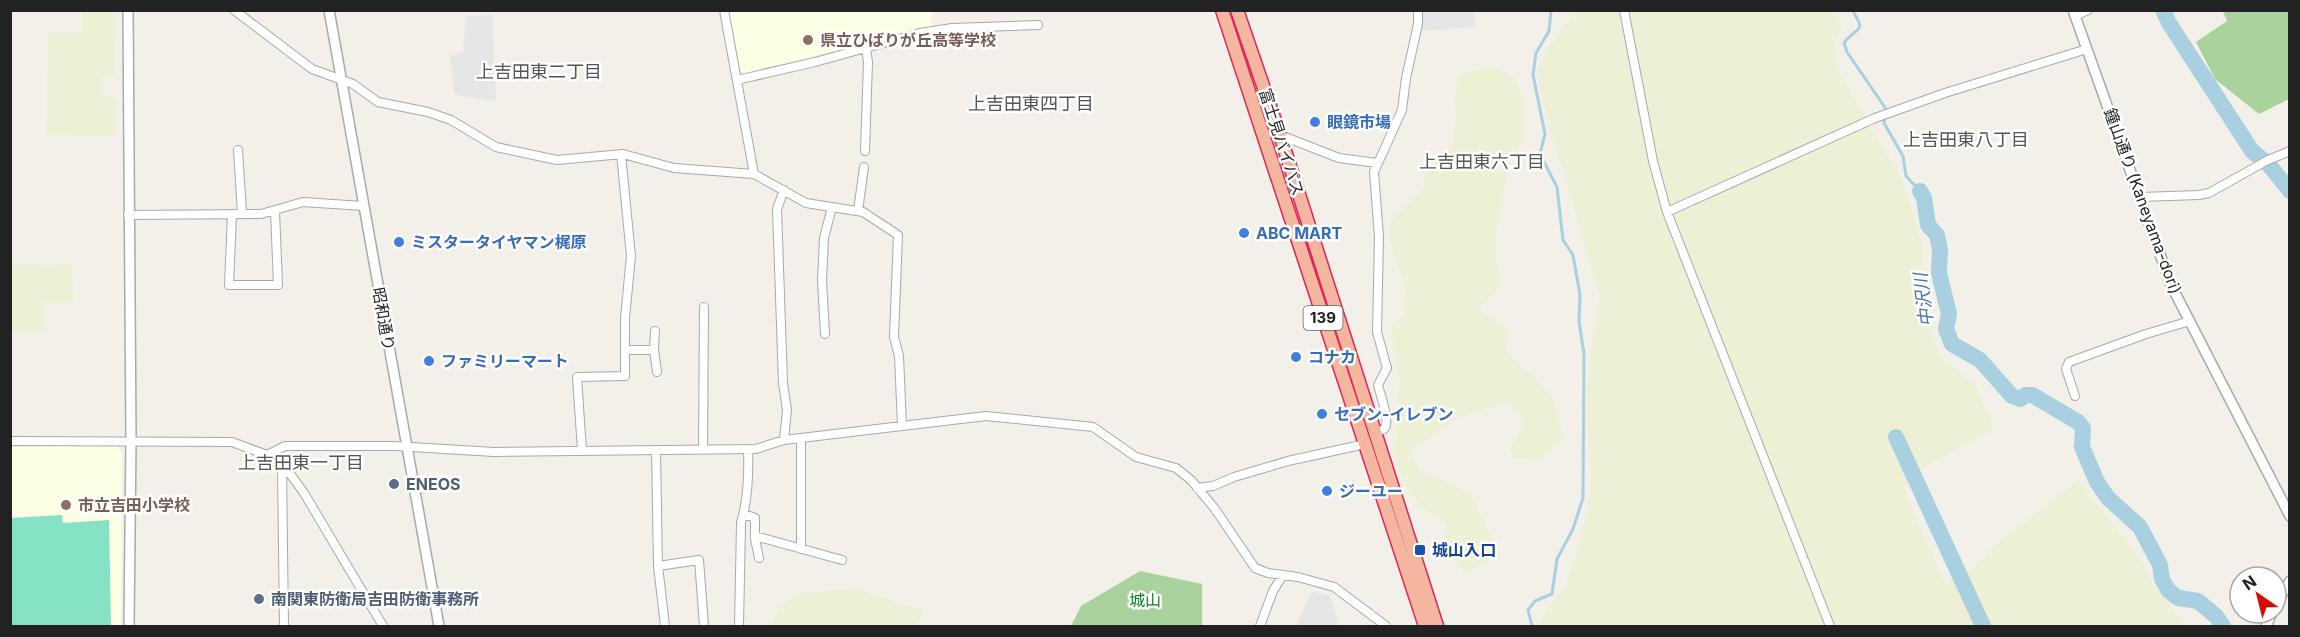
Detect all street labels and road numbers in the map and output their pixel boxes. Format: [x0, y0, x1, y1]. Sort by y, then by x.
street label: 富士見バイパス [1255, 86, 1309, 198]
street label: 鐘山通り (Kaneyama-dori) [2100, 105, 2186, 297]
street label: 昭和通り [369, 286, 399, 352]
road number: 139 [1304, 306, 1342, 330]

